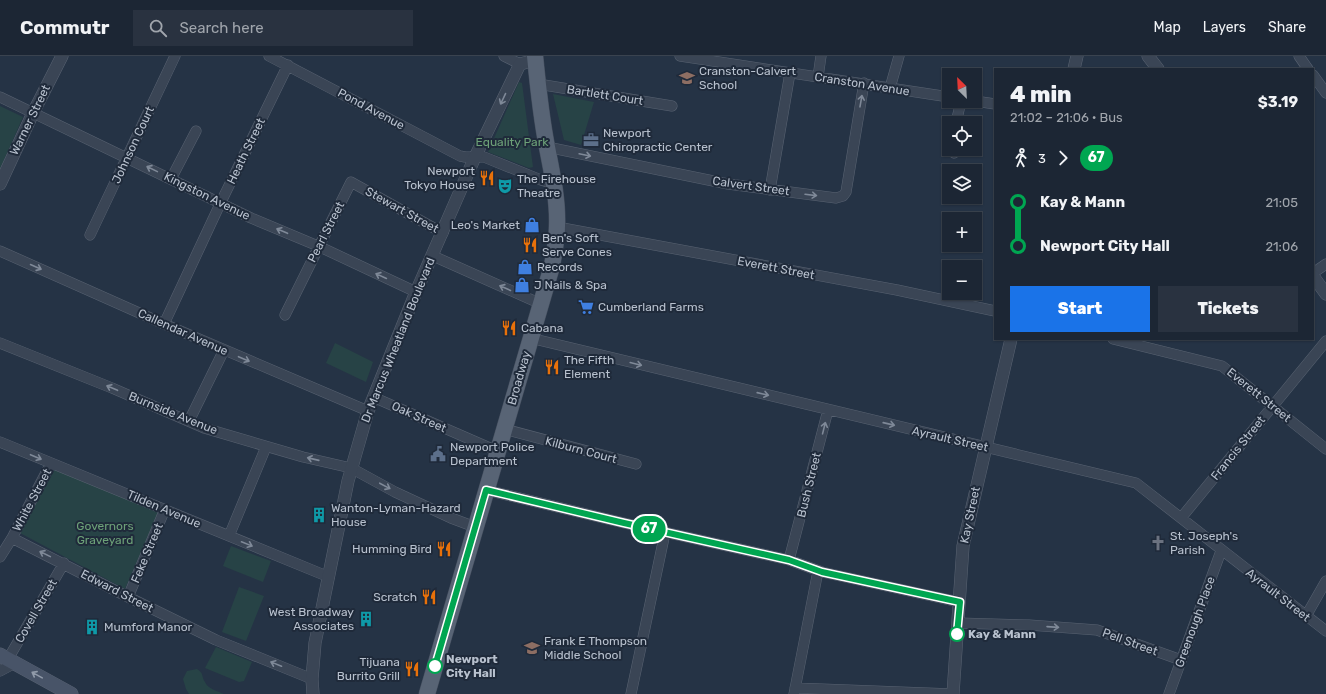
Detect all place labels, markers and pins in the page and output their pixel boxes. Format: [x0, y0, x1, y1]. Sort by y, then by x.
place label: Cranston-Calvert School [699, 64, 796, 92]
school or university icon: Cranston-Calvert School [678, 69, 696, 87]
place label: Newport Chiropractic Center [603, 126, 713, 154]
office icon: Newport Chiropractic Center [582, 131, 600, 149]
place label: Newport Tokyo House [404, 164, 475, 192]
restaurant icon: Newport Tokyo House [478, 169, 496, 187]
place label: The Firehouse Theatre [517, 172, 596, 200]
theatre icon: The Firehouse Theatre [496, 177, 514, 195]
shop icon: Leo's Market [523, 216, 541, 234]
place label: Leo's Market [451, 218, 520, 232]
place label: Ben's Soft Serve Cones [542, 231, 612, 259]
restaurant icon: Ben's Soft Serve Cones [521, 236, 539, 254]
shop icon: Records [516, 258, 534, 276]
place label: Records [537, 260, 583, 274]
shop icon: J Nails & Spa [513, 276, 531, 294]
place label: J Nails & Spa [534, 278, 607, 292]
supermarket icon: Cumberland Farms [577, 298, 595, 316]
place label: Cumberland Farms [598, 300, 704, 314]
restaurant icon: Cabana [500, 319, 518, 337]
place label: Cabana [521, 321, 563, 335]
place label: The Fifth Element [564, 353, 614, 381]
restaurant icon: The Fifth Element [543, 358, 561, 376]
place label: Newport Police Department [450, 440, 535, 468]
public building icon: Newport Police Department [429, 445, 447, 463]
place label: Wanton-Lyman-Hazard House [331, 501, 461, 529]
building icon: Wanton-Lyman-Hazard House [310, 506, 328, 524]
place label: St. Joseph's Parish [1170, 529, 1238, 557]
church icon: St. Joseph's Parish [1149, 534, 1167, 552]
restaurant icon: Humming Bird [435, 540, 453, 558]
place label: Humming Bird [352, 542, 432, 556]
restaurant icon: Scratch [420, 588, 438, 606]
place label: Scratch [373, 590, 417, 604]
place label: West Broadway Associates [269, 605, 354, 633]
building icon: West Broadway Associates [357, 610, 375, 628]
building icon: Mumford Manor [83, 618, 101, 636]
place label: Mumford Manor [104, 620, 193, 634]
marker: Kay & Mann [949, 626, 965, 642]
place label: Kay & Mann [968, 627, 1036, 641]
place label: Frank E Thompson Middle School [544, 634, 647, 662]
school or university icon: Frank E Thompson Middle School [523, 639, 541, 657]
place label: Newport City Hall [446, 652, 498, 680]
place label: Tijuana Burrito Grill [337, 655, 400, 683]
marker: Newport City Hall [427, 658, 443, 674]
restaurant icon: Tijuana Burrito Grill [403, 660, 421, 678]

